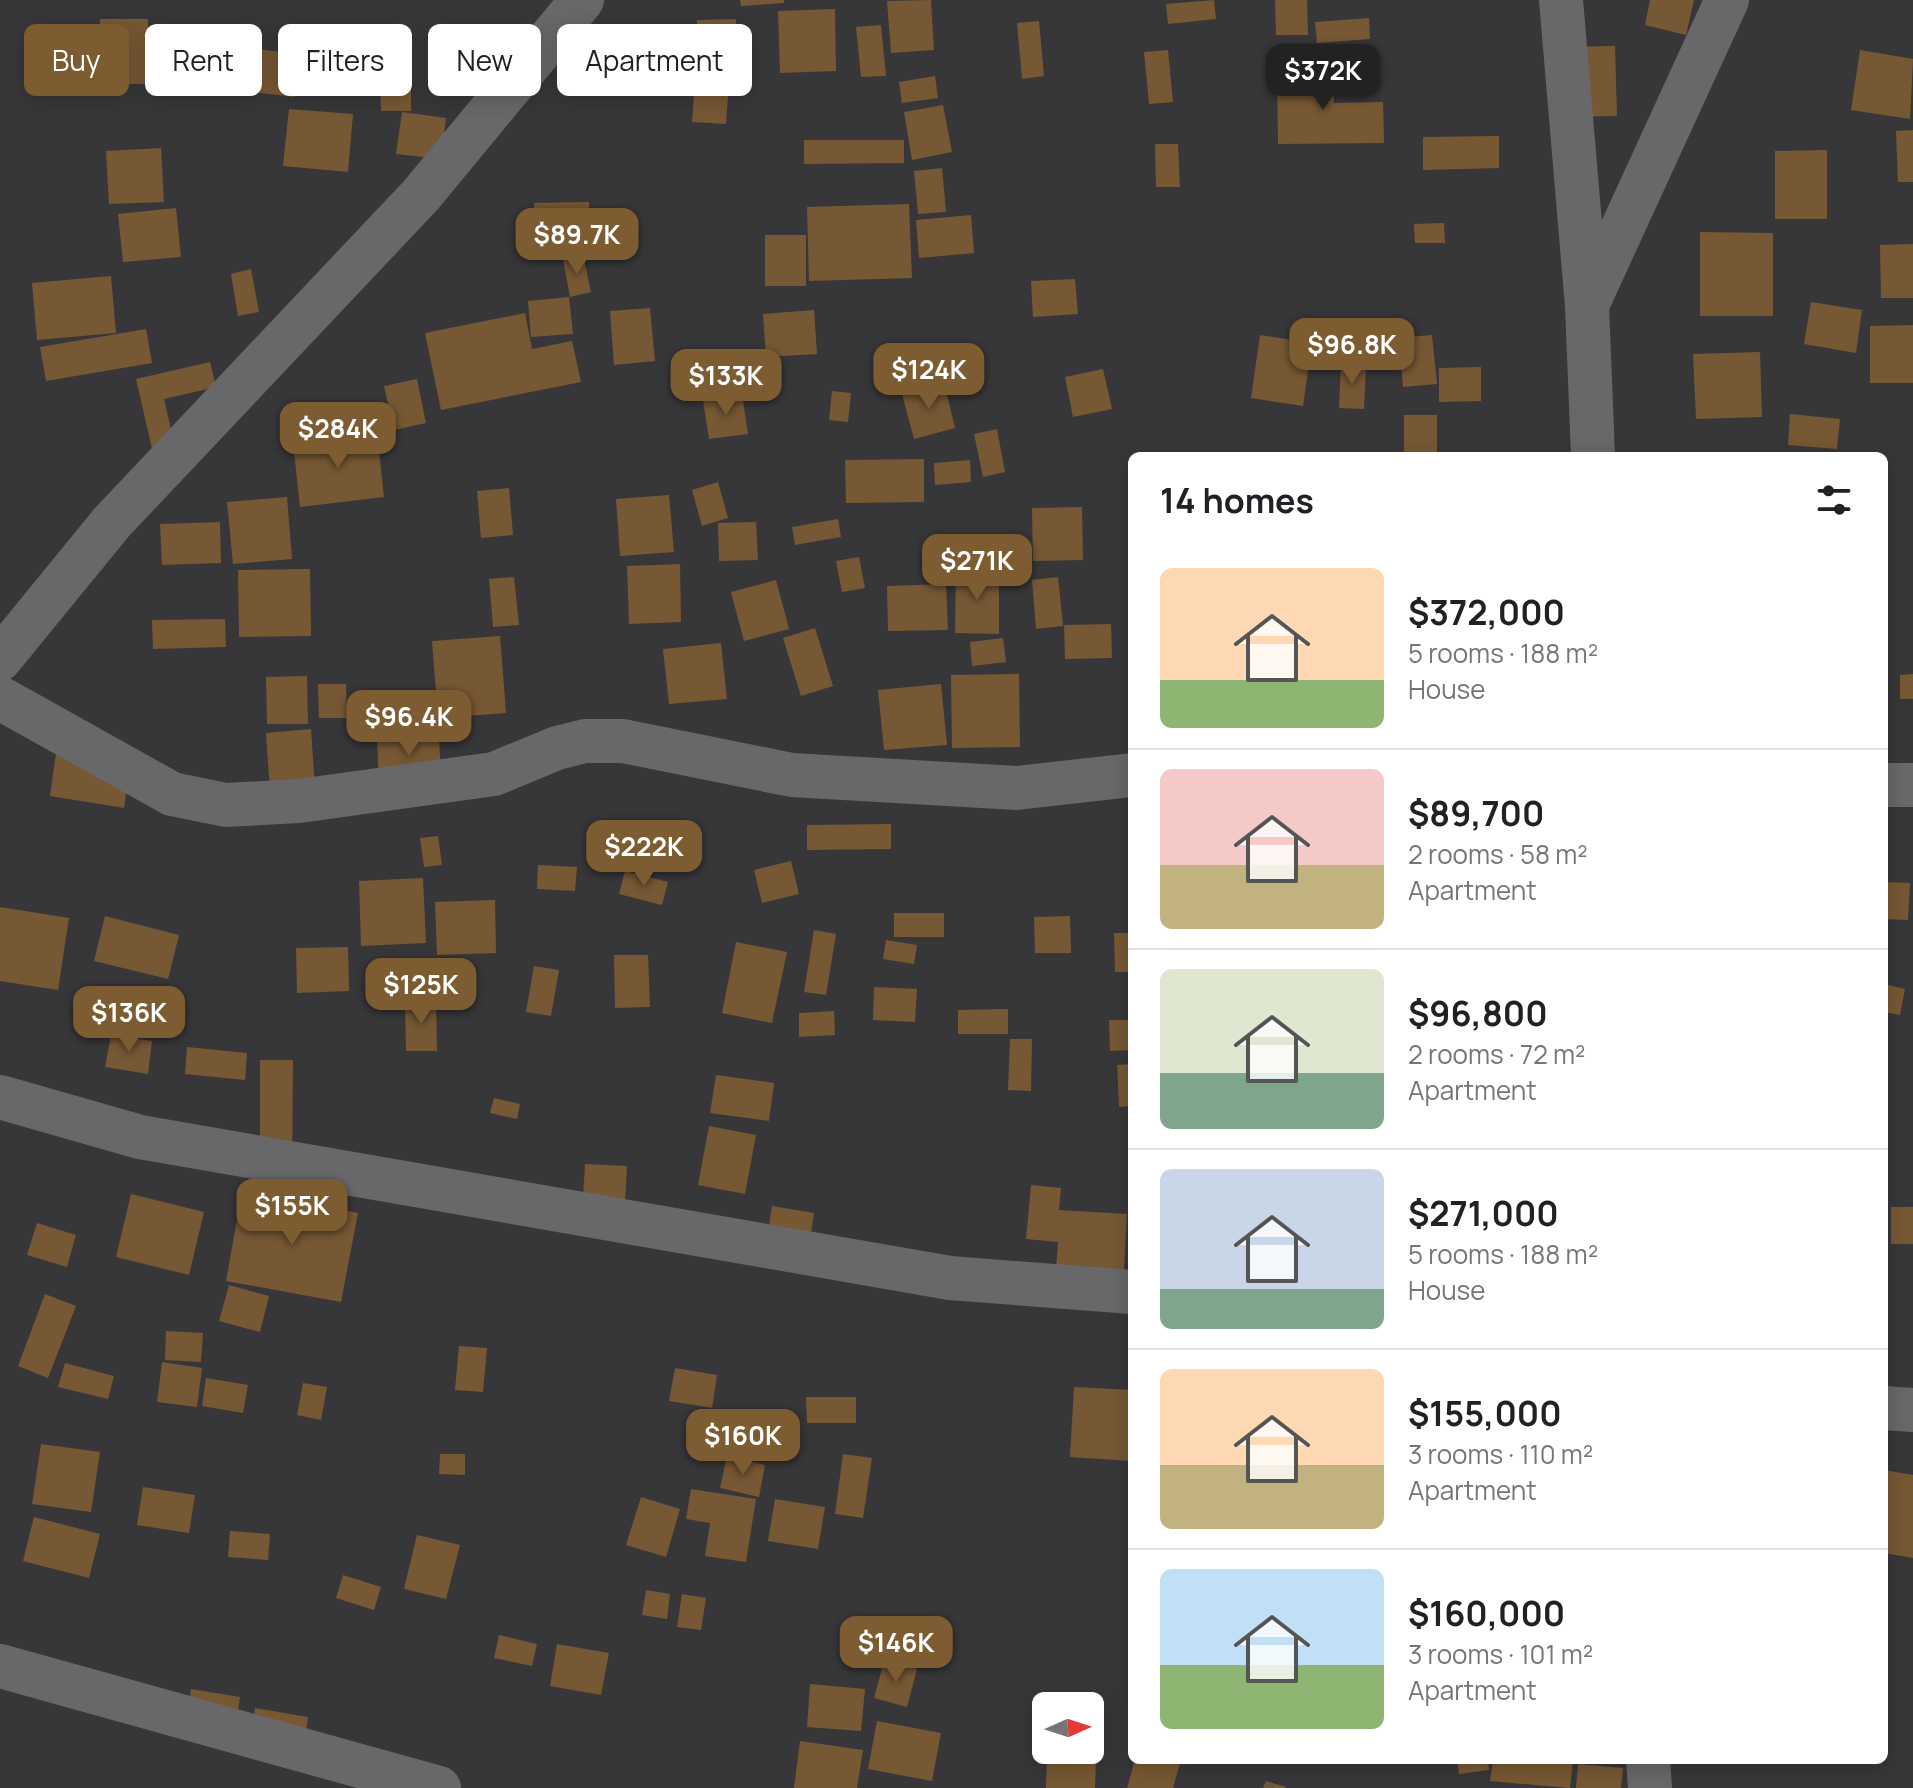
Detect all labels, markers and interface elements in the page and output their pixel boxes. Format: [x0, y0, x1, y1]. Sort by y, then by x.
chip: Buy [24, 24, 129, 96]
chip: Rent [145, 24, 262, 96]
chip: Filters [278, 24, 412, 96]
chip: New [428, 24, 541, 96]
chip: Apartment [557, 24, 752, 96]
pin: $372K [1267, 44, 1379, 112]
text: $372K [1284, 52, 1362, 88]
pin: $89.7K [512, 208, 642, 276]
text: $89.7K [534, 216, 620, 252]
pin: $96.8K [1287, 318, 1417, 386]
text: $96.8K [1307, 326, 1397, 362]
pin: $124K [873, 343, 985, 411]
pin: $133K [670, 349, 782, 417]
text: $124K [891, 351, 967, 387]
text: $133K [689, 357, 763, 393]
pin: $284K [282, 402, 394, 470]
text: $284K [298, 410, 378, 446]
text: 14 homes [1160, 477, 1314, 523]
icon: filters [1812, 478, 1856, 522]
pin: $271K [921, 534, 1033, 602]
text: $271K [940, 542, 1014, 578]
text: $372,000 [1408, 589, 1565, 635]
icon: home [1224, 600, 1320, 696]
text: 5 rooms · 188 m² [1408, 635, 1598, 671]
text: House [1408, 671, 1485, 707]
pin: $96.4K [344, 690, 474, 758]
text: $96.4K [364, 698, 454, 734]
text: $89,700 [1408, 790, 1544, 836]
icon: home [1224, 801, 1320, 897]
pin: $222K [588, 820, 700, 888]
text: $222K [604, 828, 684, 864]
text: 2 rooms · 58 m² [1408, 836, 1588, 872]
text: Apartment [1408, 872, 1537, 908]
pin: $125K [365, 958, 477, 1026]
text: $125K [383, 966, 459, 1002]
pin: $136K [73, 986, 185, 1054]
text: $96,800 [1408, 990, 1548, 1036]
text: $136K [91, 994, 167, 1030]
icon: home [1224, 1001, 1320, 1097]
text: 2 rooms · 72 m² [1408, 1036, 1585, 1072]
text: Apartment [1408, 1072, 1537, 1108]
pin: $155K [236, 1179, 348, 1247]
text: $155K [254, 1187, 330, 1223]
text: $271,000 [1408, 1190, 1559, 1236]
icon: home [1224, 1201, 1320, 1297]
text: 5 rooms · 188 m² [1408, 1236, 1598, 1272]
text: House [1408, 1272, 1485, 1308]
text: $155,000 [1408, 1390, 1562, 1436]
icon: home [1224, 1401, 1320, 1497]
pin: $160K [687, 1409, 799, 1477]
text: $160K [704, 1417, 782, 1453]
text: 3 rooms · 110 m² [1408, 1436, 1593, 1472]
text: Apartment [1408, 1472, 1537, 1508]
text: $160,000 [1408, 1590, 1565, 1636]
icon: home [1224, 1601, 1320, 1697]
pin: $146K [840, 1616, 952, 1684]
text: $146K [858, 1624, 934, 1660]
text: 3 rooms · 101 m² [1408, 1636, 1593, 1672]
text: Apartment [1408, 1672, 1537, 1708]
north arrow [1032, 1692, 1104, 1764]
map controls [1032, 1692, 1104, 1764]

